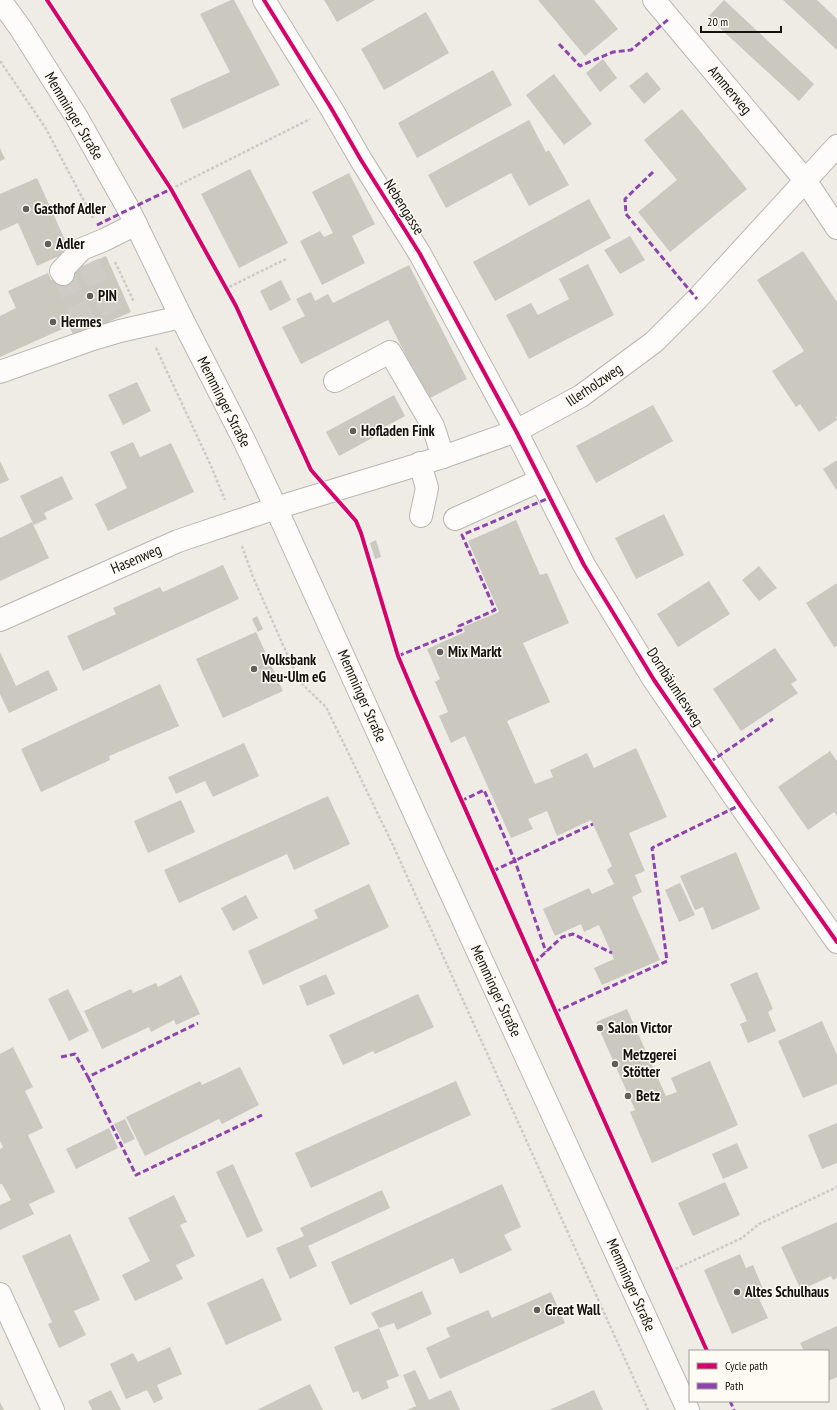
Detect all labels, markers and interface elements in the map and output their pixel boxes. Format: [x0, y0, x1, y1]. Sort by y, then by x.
scale bar [701, 8, 781, 34]
text: 20 m [707, 14, 728, 29]
street label: Ammerweg [704, 61, 756, 118]
street label: Memminger Straße [41, 68, 108, 163]
street label: Nebengasse [380, 175, 429, 238]
place label: Gasthof Adler [34, 199, 106, 218]
marker: Gasthof Adler [21, 204, 31, 214]
place label: Adler [55, 234, 85, 253]
marker: Adler [43, 239, 53, 249]
place label: PIN [98, 286, 117, 305]
marker: PIN [85, 291, 95, 301]
place label: Hermes [61, 312, 101, 331]
marker: Hermes [48, 317, 58, 327]
street label: Memminger Straße [193, 353, 255, 450]
street label: Illerholzweg [562, 359, 626, 410]
place label: Hofladen Fink [361, 421, 436, 440]
marker: Hofladen Fink [348, 426, 358, 436]
street label: Hasenweg [108, 539, 164, 578]
place label: Mix Markt [448, 642, 502, 661]
street label: Dornbäumlesweg [643, 644, 708, 730]
street label: Memminger Straße [334, 647, 391, 745]
marker: Mix Markt [435, 647, 445, 657]
place label: Volksbank Neu-Ulm eG [261, 650, 326, 686]
marker: Volksbank Neu-Ulm eG [249, 664, 259, 674]
street label: Memminger Straße [467, 942, 526, 1040]
place label: Salon Victor [608, 1018, 673, 1037]
marker: Salon Victor [595, 1023, 605, 1033]
place label: Metzgerei Stötter [623, 1045, 677, 1081]
marker: Metzgerei Stötter [610, 1059, 620, 1069]
place label: Betz [636, 1086, 660, 1105]
marker: Betz [623, 1091, 633, 1101]
street label: Memminger Straße [603, 1236, 660, 1334]
place label: Altes Schulhaus [744, 1282, 829, 1301]
marker: Altes Schulhaus [732, 1287, 742, 1297]
place label: Great Wall [545, 1300, 601, 1319]
marker: Great Wall [532, 1305, 542, 1315]
legend [689, 1350, 829, 1402]
text: Cycle path [725, 1358, 768, 1373]
text: Path [725, 1378, 743, 1393]

